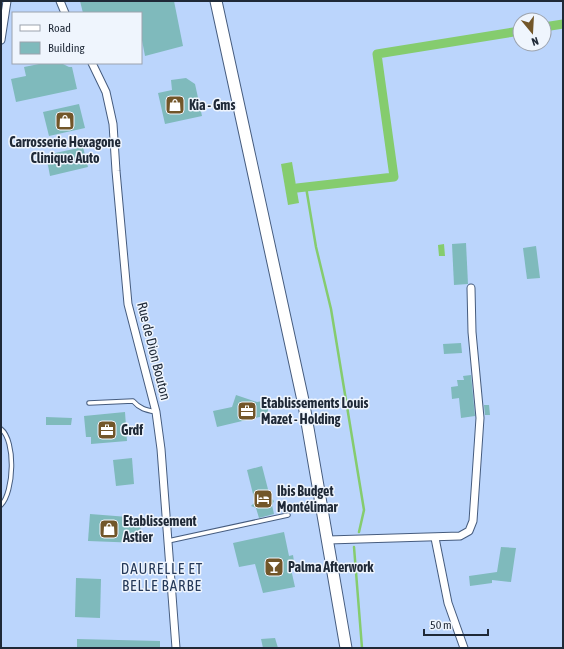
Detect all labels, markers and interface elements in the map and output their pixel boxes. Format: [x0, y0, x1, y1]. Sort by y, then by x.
legend [12, 12, 142, 64]
north arrow [512, 12, 552, 52]
text: Road [48, 21, 71, 35]
text: N [530, 35, 540, 48]
text: Building [48, 41, 86, 55]
shop icon: Kia - Gms [164, 94, 186, 116]
place label: Kia - Gms [189, 97, 235, 113]
shop icon: Carrosserie Hexagone Clinique Auto [54, 110, 76, 132]
place label: Carrosserie Hexagone Clinique Auto [9, 134, 121, 166]
street label: Rue de Dion Bouton [134, 300, 174, 402]
place label: Etablissements Louis Mazet - Holding [261, 395, 368, 427]
office icon: Etablissements Louis Mazet - Holding [236, 400, 258, 422]
office icon: Grdf [96, 419, 118, 441]
place label: Grdf [121, 422, 143, 438]
place label: Ibis Budget Montélimar [277, 483, 339, 515]
hotel icon: Ibis Budget Montélimar [252, 488, 274, 510]
place label: Etablissement Astier [122, 513, 197, 545]
shop icon: Etablissement Astier [98, 518, 120, 540]
bar icon: Palma Afterwork [263, 556, 285, 578]
place label: Palma Afterwork [288, 559, 374, 575]
district label: DAURELLE ET BELLE BARBE [121, 560, 203, 594]
scale bar [424, 611, 488, 637]
text: 50 m [430, 618, 452, 632]

